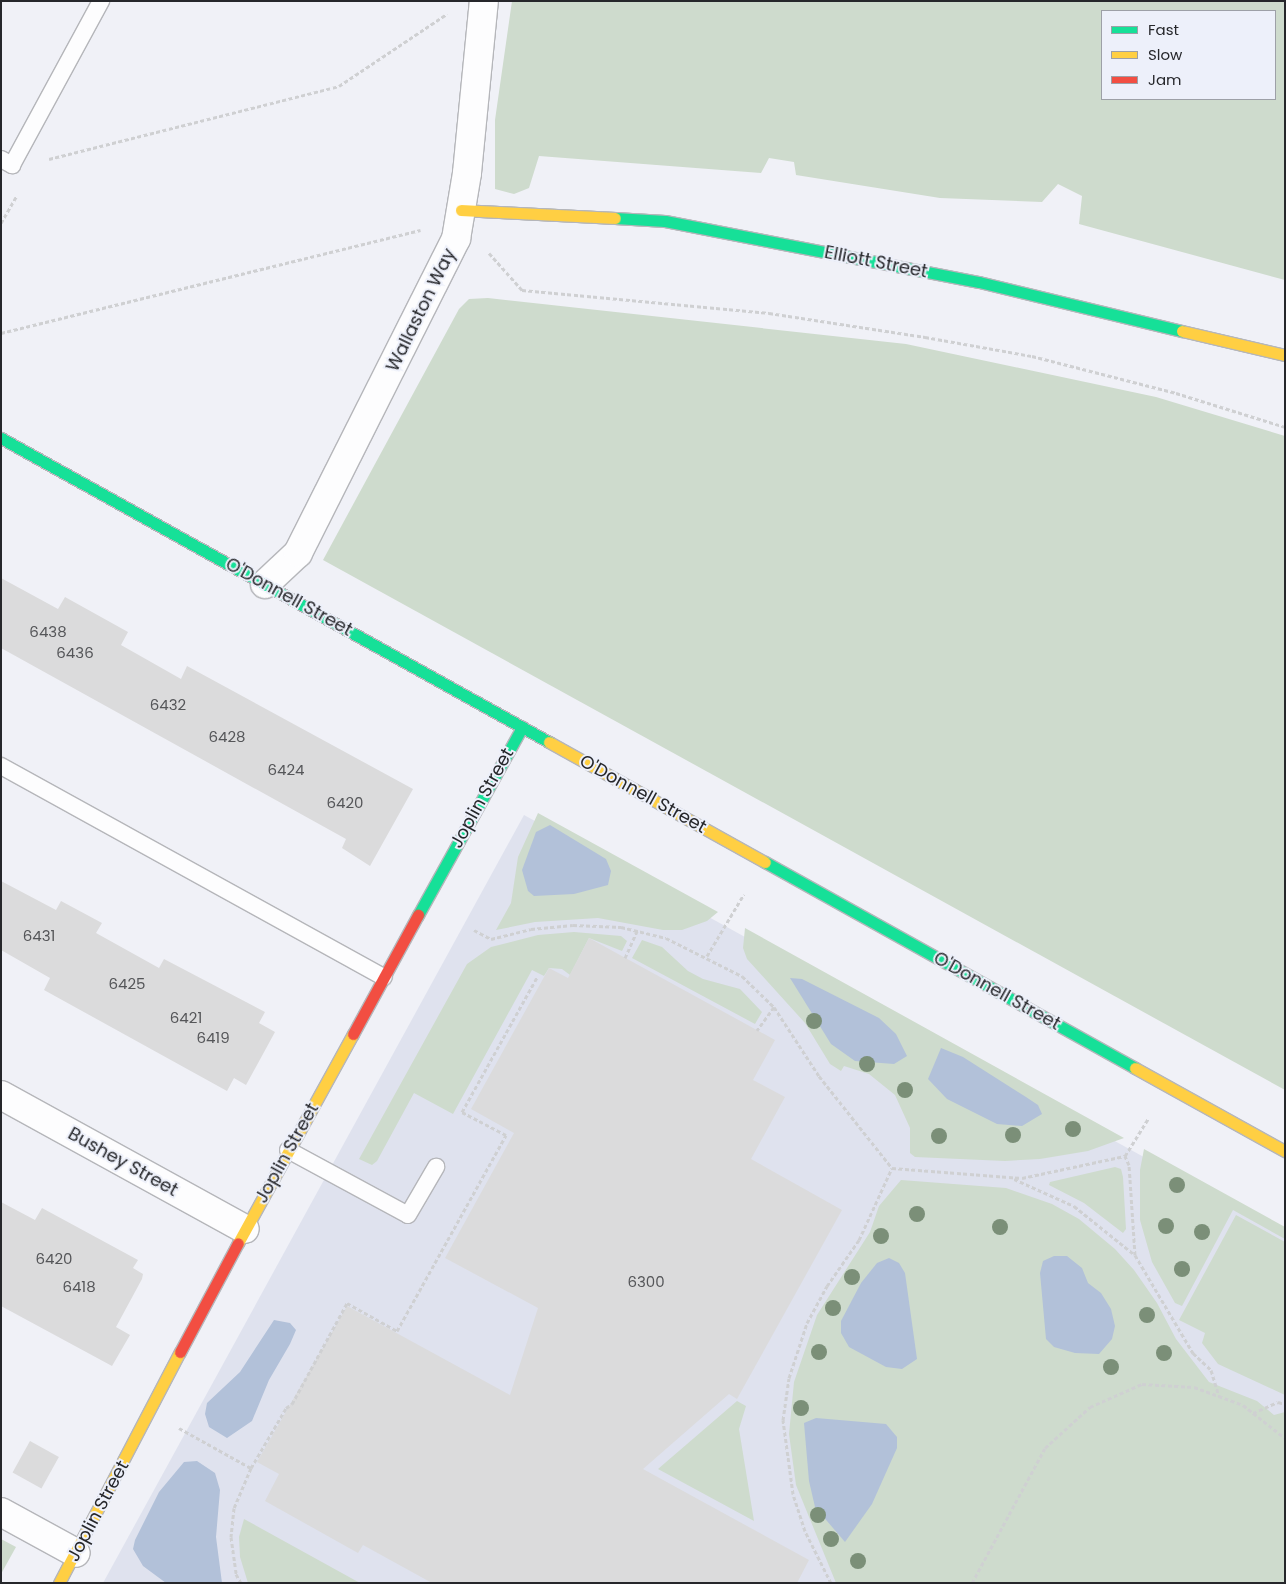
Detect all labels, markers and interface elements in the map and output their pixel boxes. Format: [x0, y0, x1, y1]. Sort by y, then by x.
legend [1101, 10, 1276, 100]
text: Fast [1148, 19, 1179, 40]
text: Slow [1148, 44, 1182, 65]
text: Jam [1148, 69, 1182, 90]
street label: Elliott Street [823, 241, 929, 283]
street label: Wallaston Way [382, 245, 460, 375]
street label: O'Donnell Street [222, 553, 356, 641]
house number: 6438 [29, 623, 67, 641]
house number: 6436 [56, 644, 94, 662]
house number: 6432 [150, 696, 186, 714]
house number: 6428 [208, 728, 246, 746]
street label: Joplin Street [446, 744, 518, 852]
street label: O'Donnell Street [576, 750, 710, 838]
house number: 6424 [267, 761, 305, 779]
house number: 6420 [326, 794, 364, 812]
house number: 6431 [23, 927, 55, 945]
street label: O'Donnell Street [930, 947, 1064, 1035]
house number: 6425 [108, 975, 146, 993]
house number: 6421 [170, 1009, 202, 1027]
house number: 6419 [196, 1029, 230, 1047]
street label: Joplin Street [251, 1099, 323, 1207]
street label: Bushey Street [64, 1123, 182, 1201]
house number: 6420 [35, 1250, 73, 1268]
house number: 6300 [627, 1273, 665, 1291]
house number: 6418 [62, 1278, 96, 1296]
street label: Joplin Street [62, 1457, 134, 1565]

